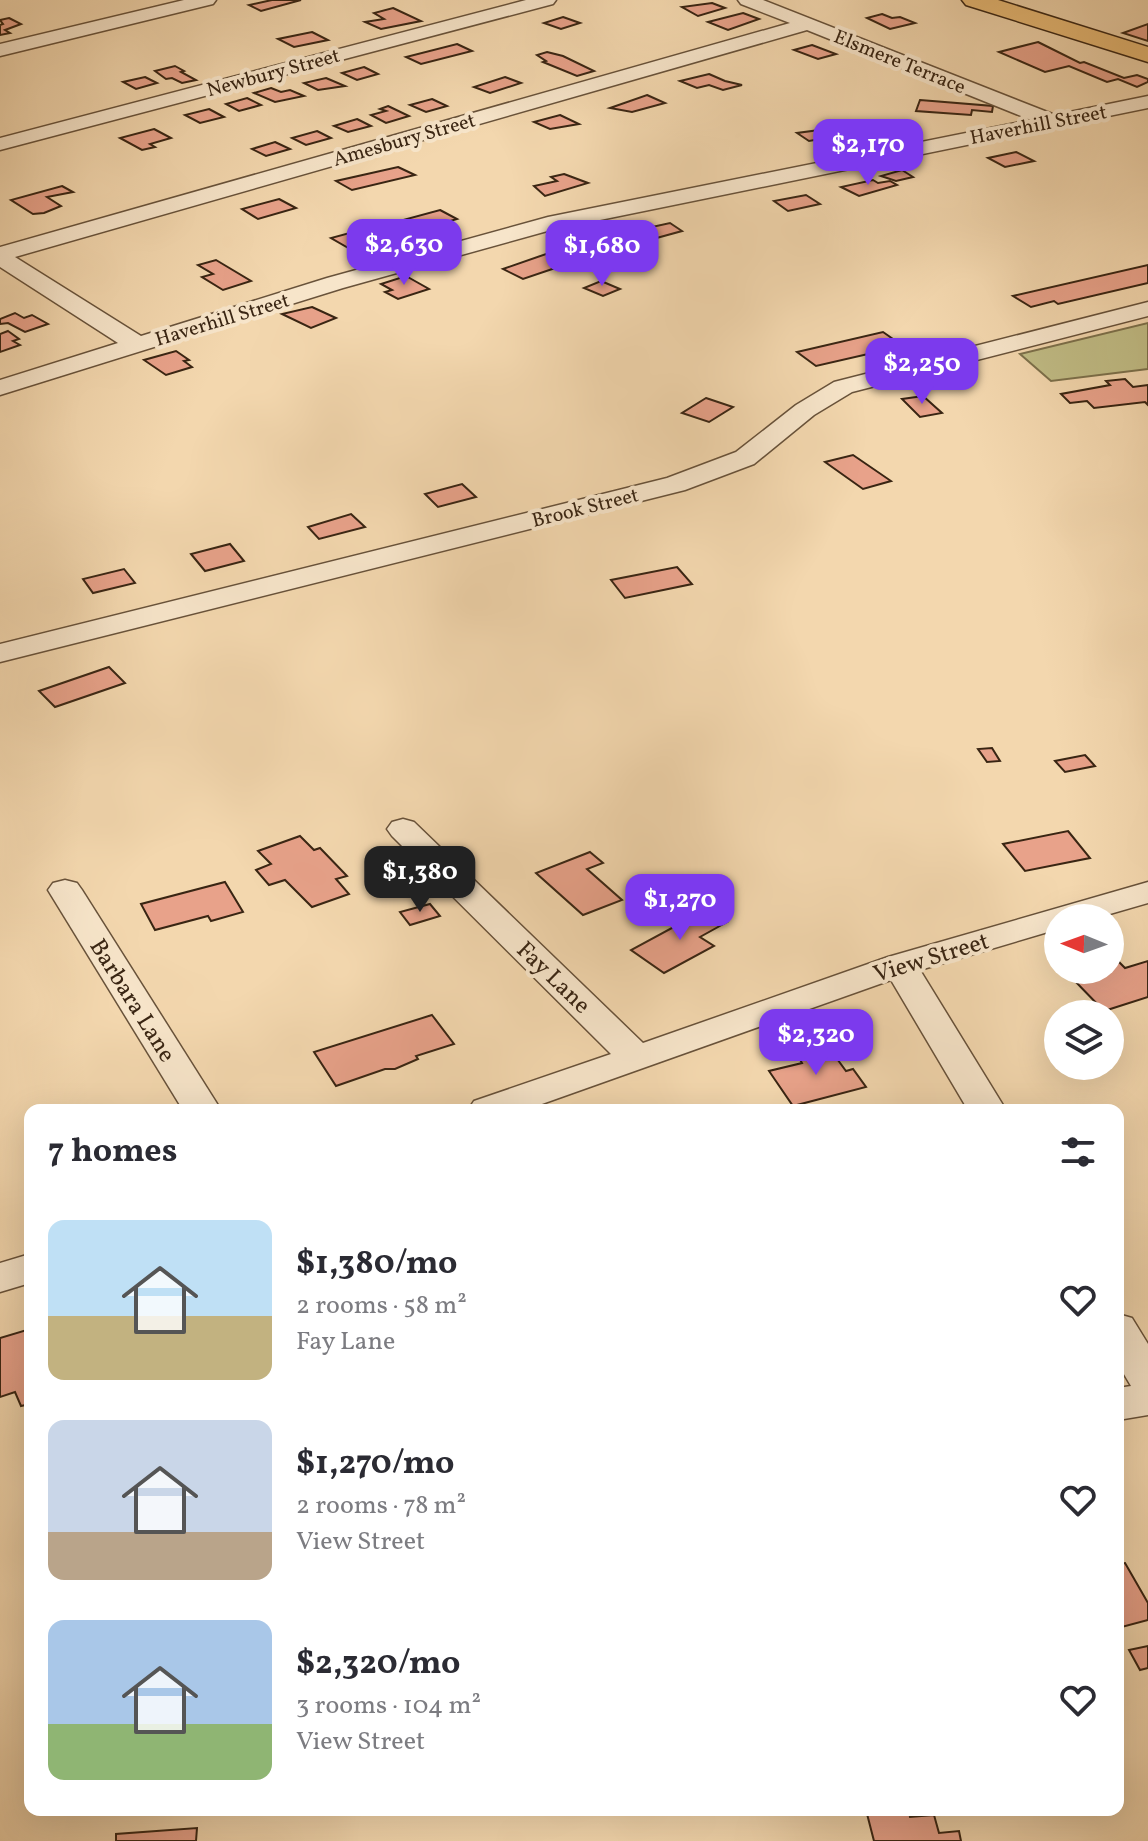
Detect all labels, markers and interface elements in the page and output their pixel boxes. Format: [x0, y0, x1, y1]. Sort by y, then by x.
street label: Elsmere Terrace [829, 24, 969, 102]
street label: Newbury Street [204, 43, 343, 105]
street label: Haverhill Street [968, 99, 1109, 153]
street label: Amesbury Street [330, 107, 479, 175]
pin: $2,170 [803, 119, 933, 187]
text: $2,170 [831, 127, 905, 163]
pin: $2,630 [339, 219, 469, 287]
pin: $1,680 [537, 220, 667, 288]
text: $2,630 [365, 227, 443, 263]
text: $1,680 [564, 228, 640, 264]
street label: Haverhill Street [152, 287, 293, 355]
pin: $2,250 [857, 338, 987, 406]
text: $2,250 [883, 346, 961, 382]
street label: Brook Street [529, 482, 642, 536]
pin: $1,380 [355, 846, 485, 914]
text: $1,380 [382, 854, 458, 890]
pin: $1,270 [615, 874, 745, 942]
text: $1,270 [643, 882, 717, 918]
north arrow [1044, 904, 1124, 984]
map controls [1044, 904, 1124, 1080]
street label: View Street [870, 925, 994, 993]
street label: Barbara Lane [80, 933, 183, 1069]
street label: Fay Lane [508, 934, 597, 1023]
button: layers [1044, 1000, 1124, 1080]
pin: $2,320 [751, 1009, 881, 1077]
text: $2,320 [777, 1017, 855, 1053]
text: 7 homes [48, 1129, 177, 1176]
icon: filters [1056, 1130, 1100, 1174]
text: $1,380/mo [296, 1241, 457, 1288]
icon: home [112, 1252, 208, 1348]
icon: heart [1056, 1278, 1100, 1322]
text: 2 rooms · 58 m² [296, 1288, 467, 1324]
text: Fay Lane [296, 1324, 395, 1360]
text: $1,270/mo [296, 1441, 455, 1488]
icon: home [112, 1452, 208, 1548]
icon: heart [1056, 1478, 1100, 1522]
text: 2 rooms · 78 m² [296, 1488, 466, 1524]
text: View Street [296, 1524, 425, 1560]
text: $2,320/mo [296, 1641, 460, 1688]
icon: home [112, 1652, 208, 1748]
icon: heart [1056, 1678, 1100, 1722]
text: 3 rooms · 104 m² [296, 1688, 481, 1724]
text: View Street [296, 1724, 425, 1760]

